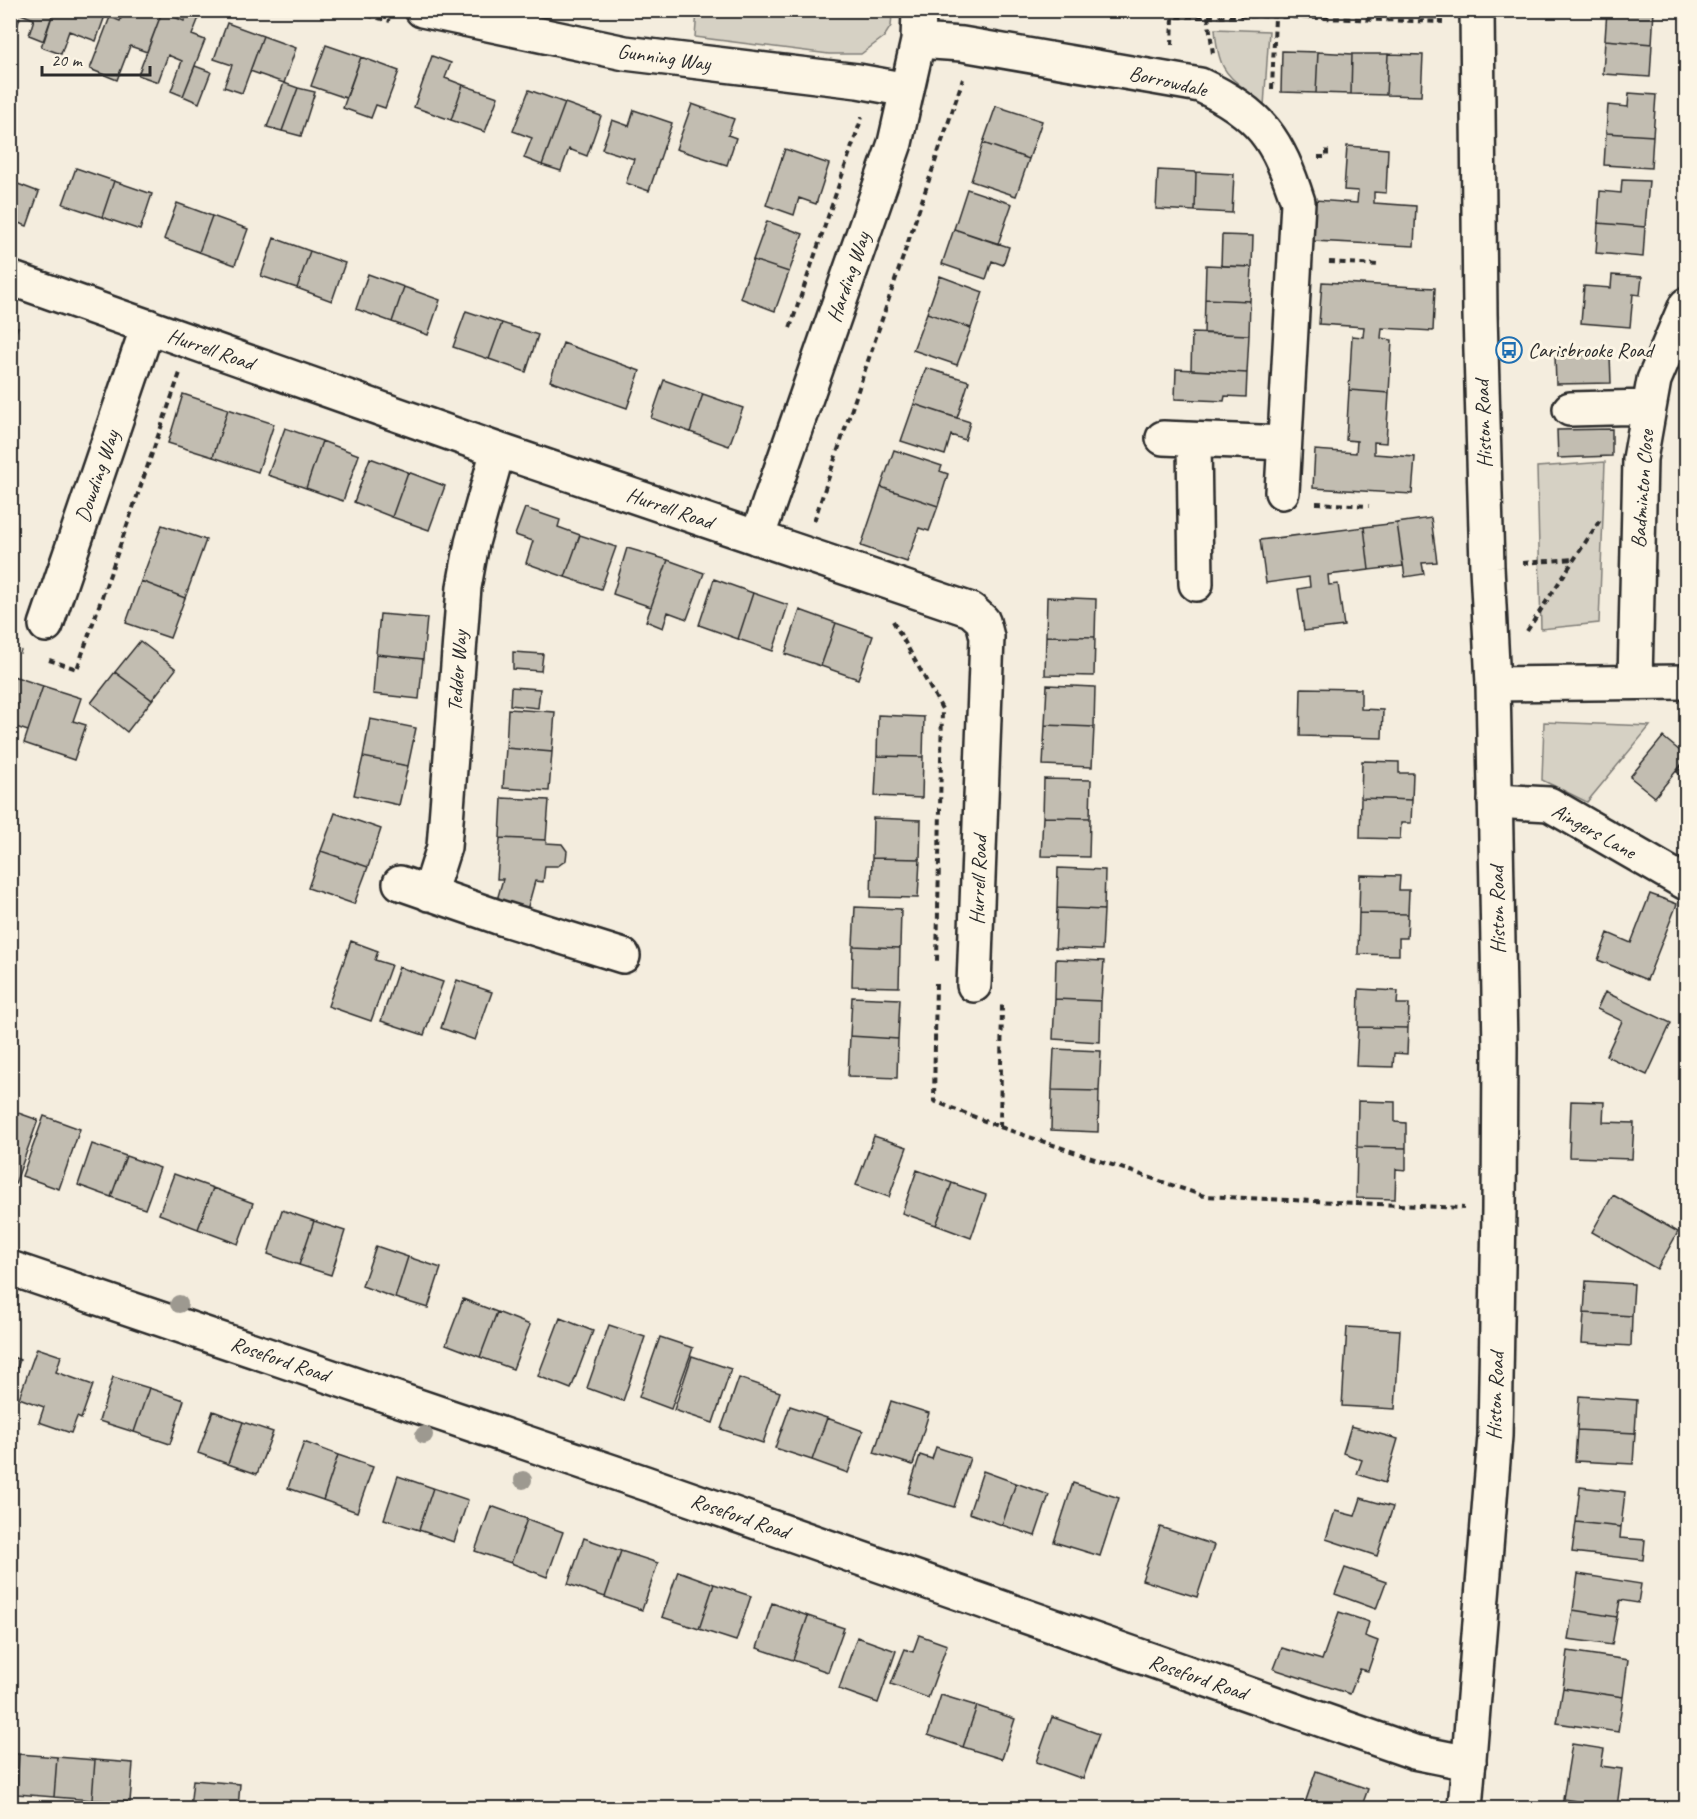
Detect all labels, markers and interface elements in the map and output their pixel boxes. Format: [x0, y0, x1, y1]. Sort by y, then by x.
street label: Gunning Way [616, 38, 714, 77]
scale bar [42, 39, 150, 77]
text: 20 m [51, 49, 84, 71]
street label: Borrowdale [1127, 59, 1212, 103]
street label: Harding Way [820, 227, 876, 325]
street label: Hurrell Road [164, 322, 261, 377]
bus stop icon: Carisbrooke Road [1494, 335, 1524, 365]
place label: Carisbrooke Road [1528, 337, 1655, 363]
street label: Histon Road [1468, 376, 1498, 468]
street label: Dowding Way [69, 425, 125, 525]
street label: Badminton Close [1625, 428, 1659, 549]
street label: Hurrell Road [623, 481, 720, 536]
street label: Tedder Way [441, 628, 473, 713]
street label: Aingers Lane [1548, 797, 1642, 866]
street label: Hurrell Road [963, 831, 993, 925]
street label: Histon Road [1483, 862, 1511, 954]
street label: Roseford Road [228, 1330, 336, 1389]
street label: Histon Road [1480, 1348, 1510, 1440]
street label: Roseford Road [688, 1487, 796, 1546]
street label: Roseford Road [1146, 1648, 1254, 1707]

